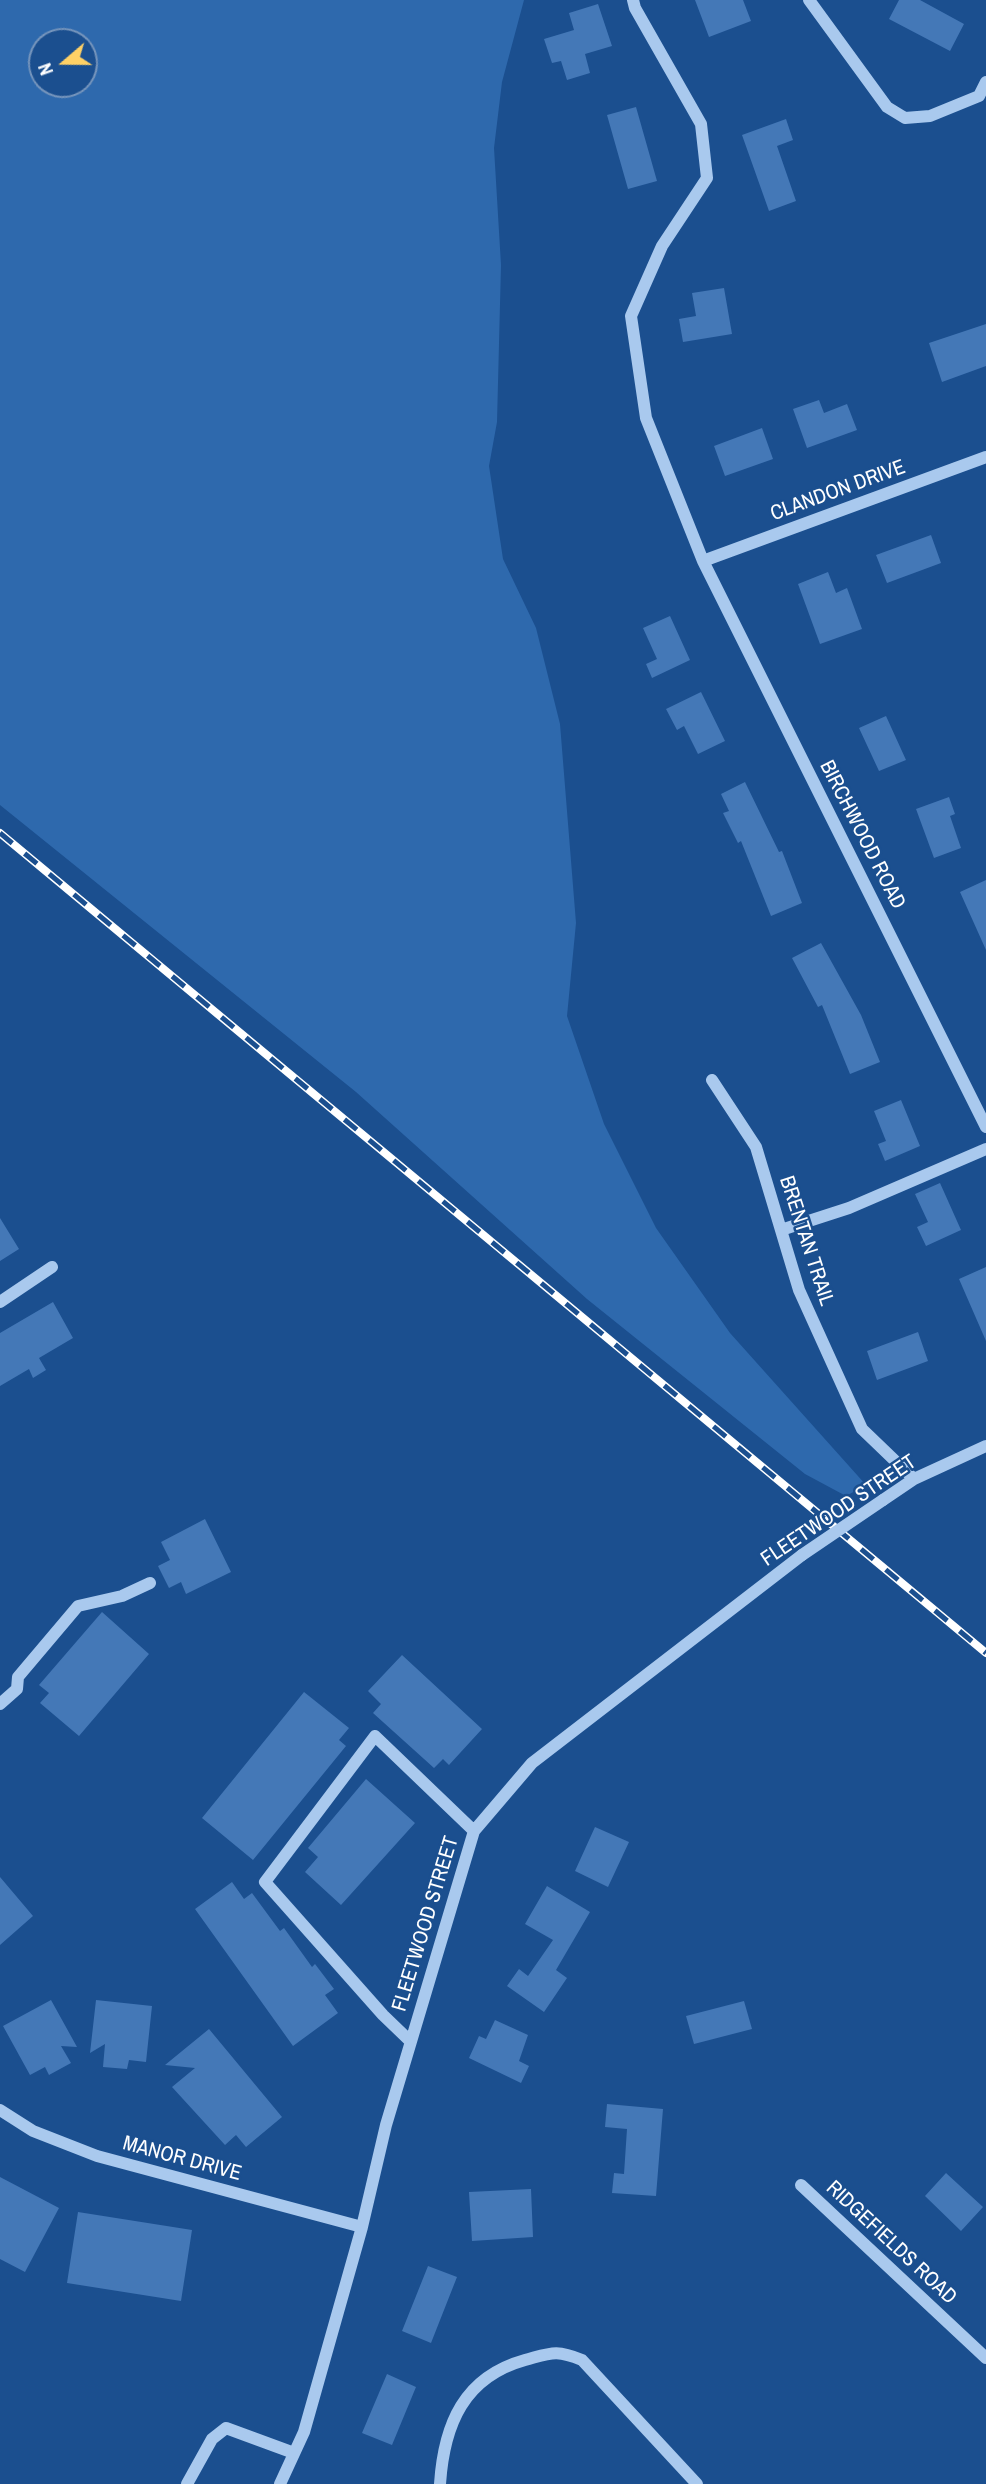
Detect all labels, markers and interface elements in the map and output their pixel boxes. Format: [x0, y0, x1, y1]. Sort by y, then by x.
north arrow [28, 28, 98, 98]
text: N [31, 60, 59, 79]
street label: CLANDON DRIVE [767, 455, 909, 527]
street label: BIRCHWOOD ROAD [814, 756, 910, 914]
street label: BRENTAN TRAIL [773, 1173, 839, 1309]
street label: FLEETWOOD STREET [757, 1450, 921, 1572]
street label: FLEETWOOD STREET [387, 1833, 465, 2015]
street label: MANOR DRIVE [120, 2131, 244, 2187]
street label: RIDGEFIELDS ROAD [820, 2176, 962, 2310]

